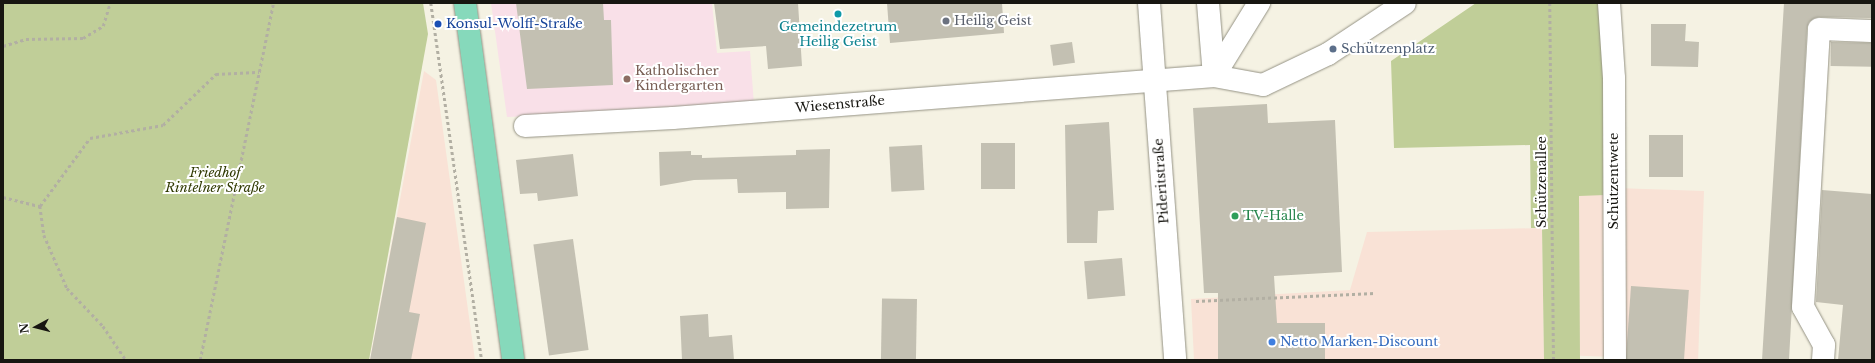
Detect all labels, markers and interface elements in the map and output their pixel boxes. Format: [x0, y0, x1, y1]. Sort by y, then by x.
marker: Gemeindezetrum Heilig Geist [833, 9, 843, 19]
place label: Heilig Geist [954, 13, 1032, 29]
place label: Konsul-Wolff-Straße [446, 16, 583, 32]
marker: Heilig Geist [941, 16, 951, 26]
marker: Konsul-Wolff-Straße [433, 19, 443, 29]
place label: Gemeindezetrum Heilig Geist [779, 20, 897, 51]
place label: Schützenplatz [1341, 41, 1435, 57]
marker: Schützenplatz [1328, 44, 1338, 54]
place label: Katholischer Kindergarten [635, 64, 723, 95]
marker: Katholischer Kindergarten [622, 74, 632, 84]
street label: Wiesenstraße [795, 93, 885, 117]
street label: Schützentwete [1606, 132, 1622, 230]
street label: Schützenallee [1534, 136, 1550, 228]
street label: Pideritstraße [1151, 138, 1173, 224]
park label: Friedhof Rintelner Straße [165, 166, 265, 197]
place label: TV-Halle [1243, 208, 1304, 224]
marker: TV-Halle [1230, 211, 1240, 221]
north arrow [16, 307, 56, 347]
text: N [17, 322, 32, 334]
place label: Netto Marken-Discount [1280, 334, 1438, 350]
marker: Netto Marken-Discount [1267, 337, 1277, 347]

